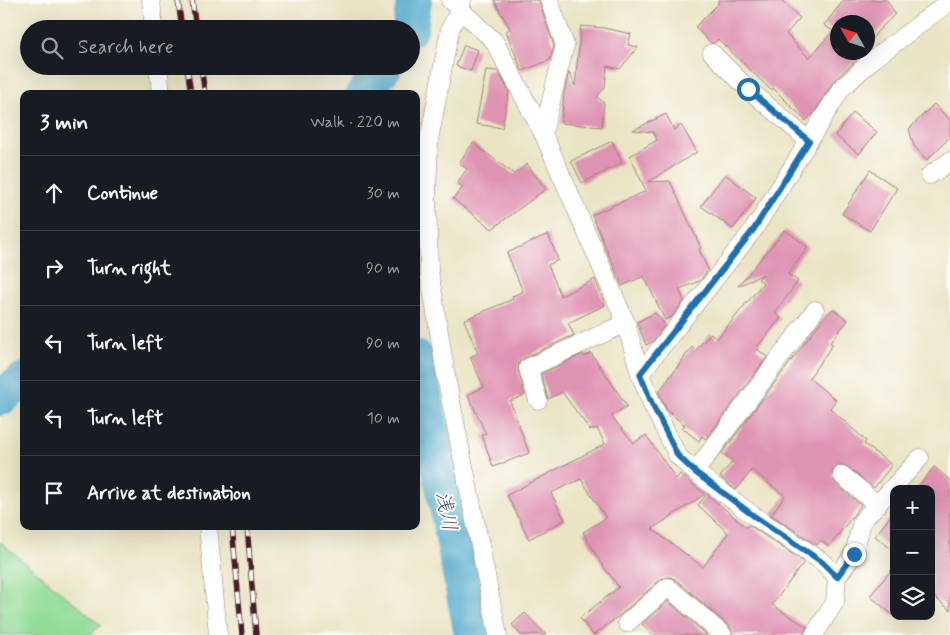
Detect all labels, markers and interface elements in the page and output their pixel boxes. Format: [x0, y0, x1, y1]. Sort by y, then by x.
north arrow [830, 15, 875, 60]
search box [20, 20, 420, 75]
icon: search [38, 34, 66, 62]
text: Search here [78, 35, 174, 60]
route start [737, 78, 760, 101]
text: 3 min [40, 109, 88, 137]
text: Walk · 220 m [310, 112, 400, 133]
icon: ahead [40, 179, 68, 207]
text: Continue [87, 181, 158, 206]
text: 30 m [367, 183, 400, 204]
icon: right [40, 254, 68, 282]
text: Turn right [87, 256, 171, 281]
text: 90 m [366, 258, 400, 279]
icon: left [40, 329, 68, 357]
text: Turn left [87, 331, 163, 356]
text: 90 m [366, 333, 400, 354]
icon: left [40, 404, 68, 432]
text: Turn left [87, 406, 163, 431]
text: 10 m [367, 408, 400, 429]
icon: arrive [40, 479, 68, 507]
text: Arrive at destination [87, 481, 251, 506]
map controls [890, 485, 935, 620]
button: + [890, 485, 935, 530]
water label: 浅川 [428, 489, 463, 533]
button: − [890, 530, 935, 575]
route end [843, 543, 866, 566]
button: layers [890, 575, 935, 620]

